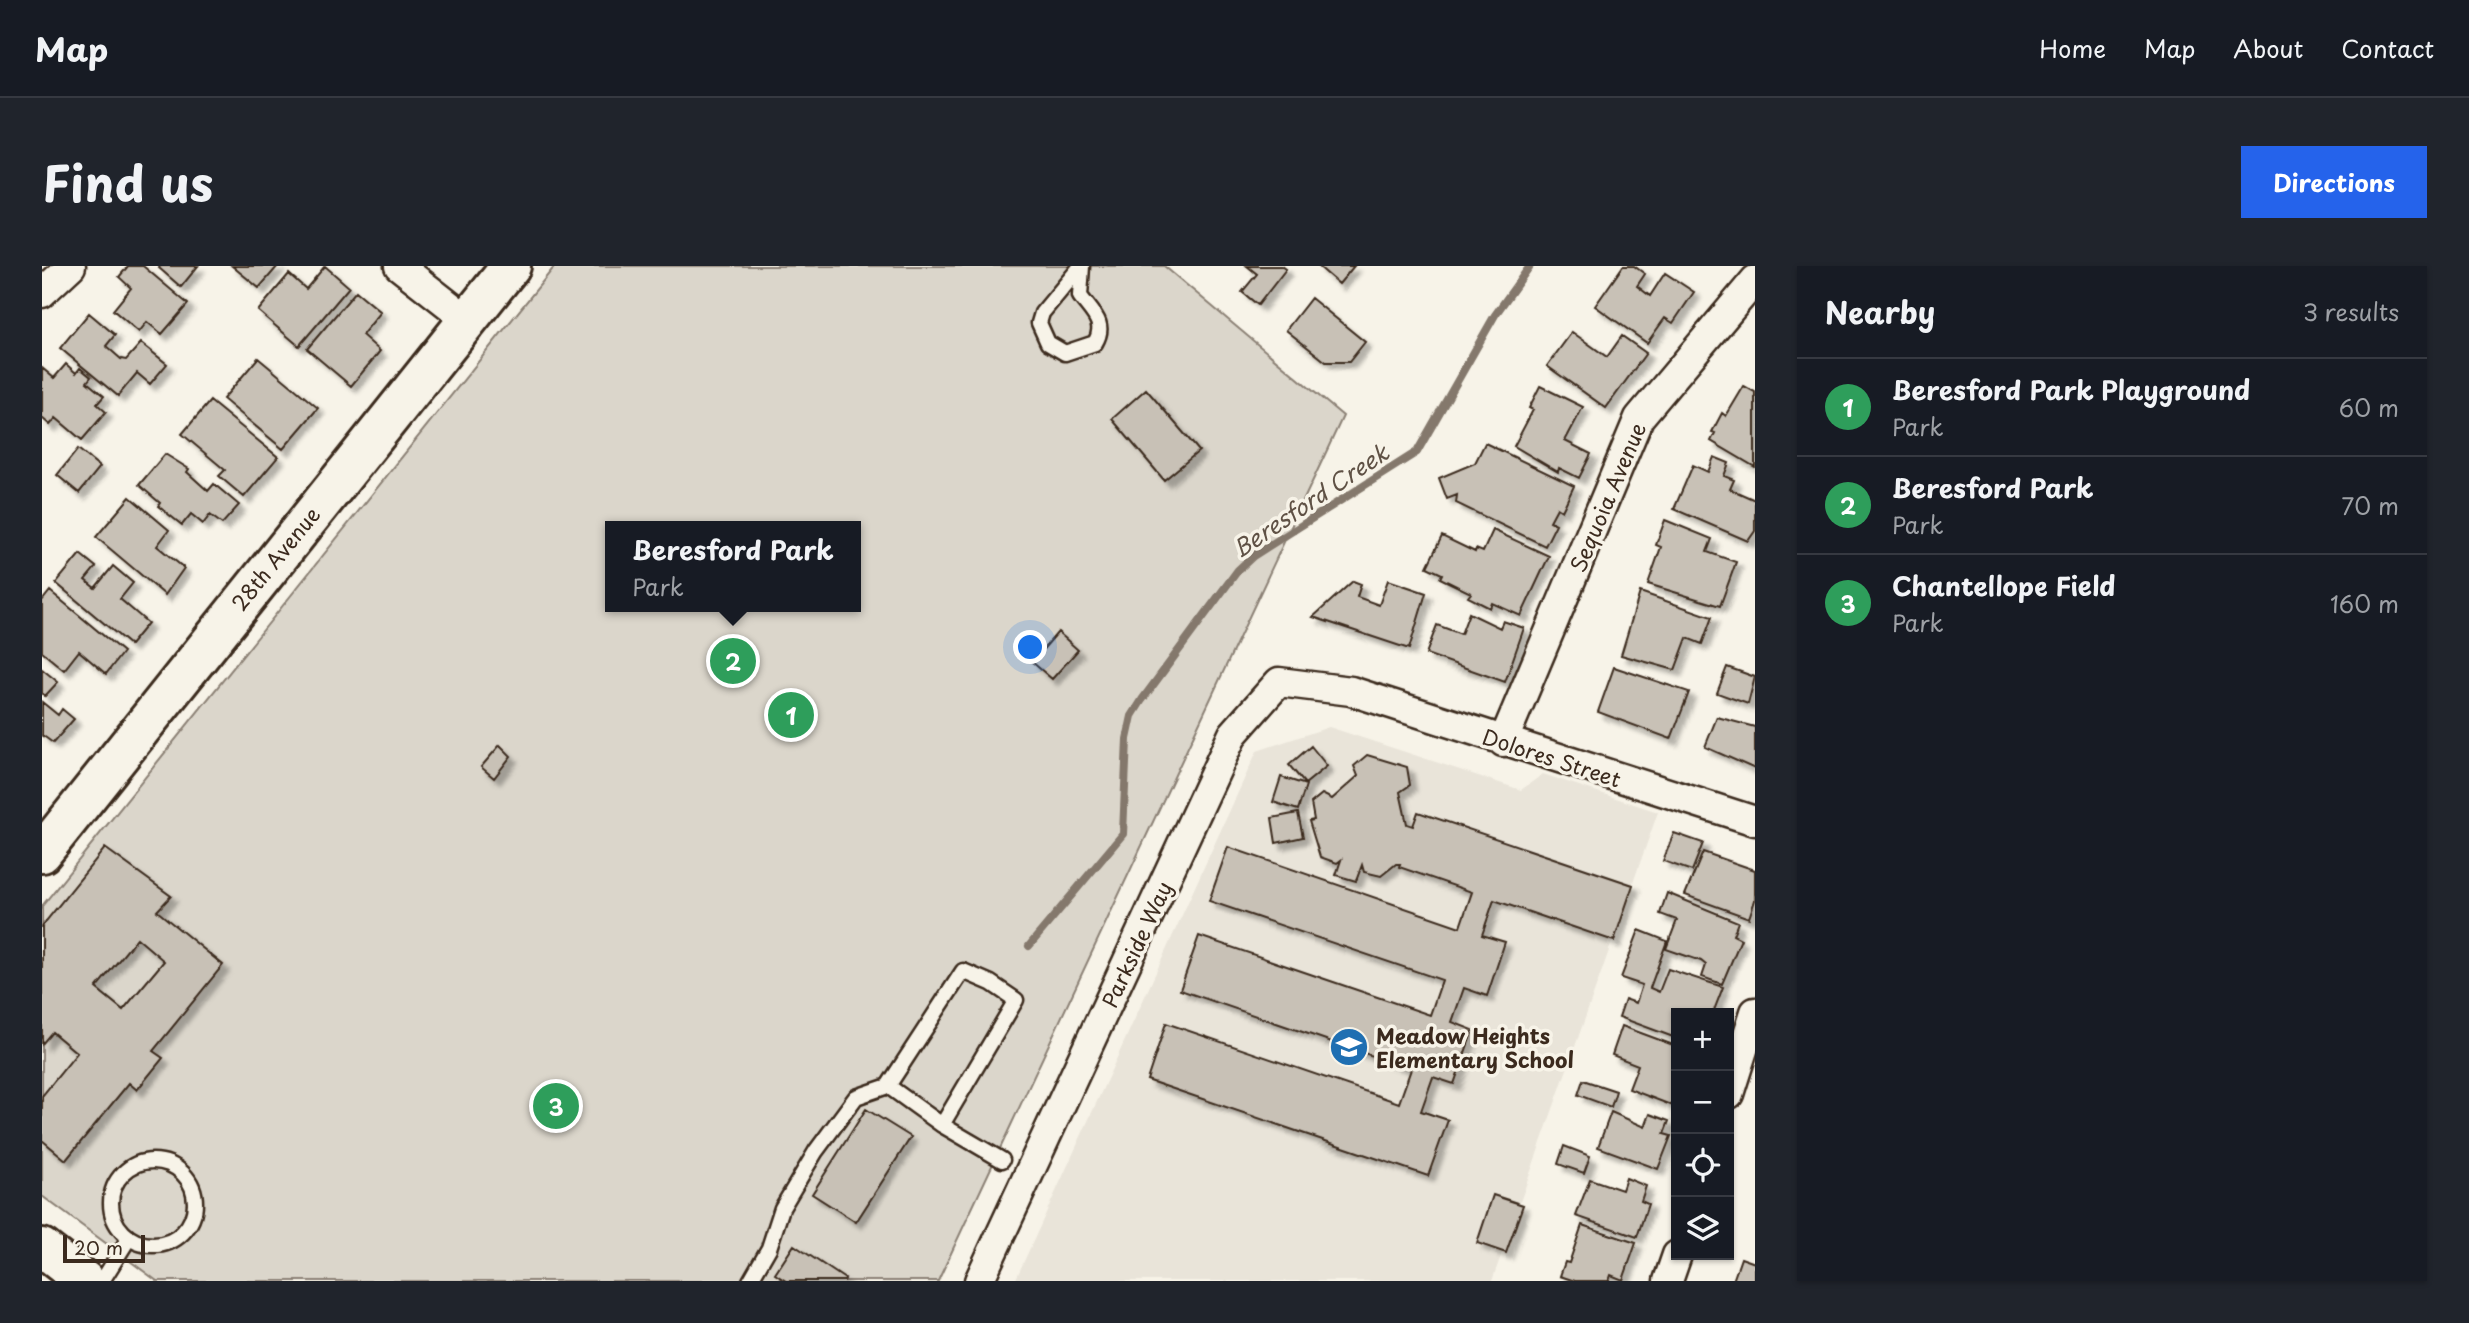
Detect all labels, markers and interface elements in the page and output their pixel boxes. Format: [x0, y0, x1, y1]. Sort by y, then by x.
text: Map [35, 23, 108, 73]
text: Home [2039, 30, 2106, 66]
text: Map [2144, 30, 2195, 66]
text: About [2233, 30, 2303, 66]
text: Contact [2341, 30, 2434, 66]
text: Find us [42, 145, 213, 219]
button: Directions [2241, 146, 2427, 218]
text: Nearby [1825, 289, 1935, 334]
text: 3 results [2303, 294, 2399, 329]
text: Beresford Park Playground [1892, 370, 2250, 409]
text: 1 [1843, 390, 1854, 425]
text: 60 m [2339, 390, 2399, 425]
text: Park [1892, 409, 1943, 444]
street label: Sequoia Avenue [1561, 417, 1653, 577]
water label: Beresford Creek [1225, 434, 1396, 566]
text: Beresford Park [1892, 468, 2094, 507]
text: 2 [1840, 488, 1856, 523]
text: 70 m [2341, 488, 2399, 523]
street label: 28th Avenue [223, 499, 327, 617]
text: Park [1892, 507, 1943, 542]
popup [605, 521, 861, 612]
text: Beresford Park [632, 530, 834, 569]
text: Chantellope Field [1892, 566, 2115, 605]
text: Park [632, 569, 684, 604]
text: 3 [1840, 586, 1856, 621]
text: 160 m [2330, 586, 2399, 621]
text: Park [1892, 605, 1943, 640]
your location [1013, 630, 1047, 664]
pin: 2 [710, 635, 756, 687]
pin: 1 [768, 689, 814, 741]
street label: Dolores Street [1479, 720, 1625, 794]
street label: Parkside Way [1093, 876, 1179, 1012]
map controls [1671, 1008, 1734, 1260]
button: + [1671, 1008, 1734, 1071]
place label: Meadow Heights Elementary School [1376, 1019, 1574, 1075]
school or university icon: Meadow Heights Elementary School [1328, 1026, 1370, 1068]
button: − [1671, 1071, 1734, 1134]
pin: 3 [533, 1080, 579, 1132]
button: locate [1671, 1134, 1734, 1197]
button: layers [1671, 1197, 1734, 1260]
scale bar [63, 1232, 145, 1264]
text: 20 m [74, 1233, 123, 1261]

